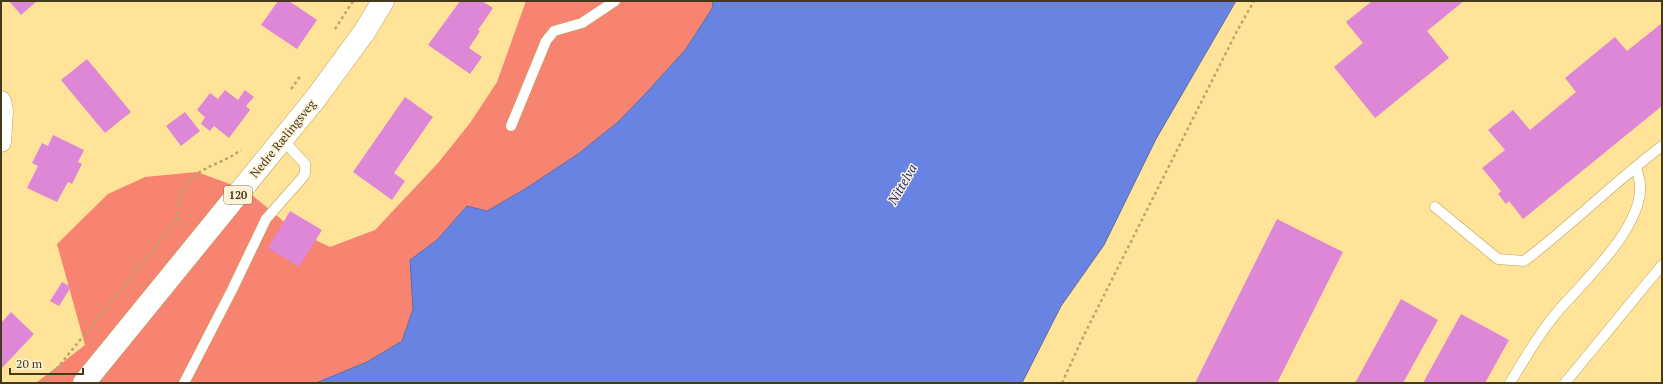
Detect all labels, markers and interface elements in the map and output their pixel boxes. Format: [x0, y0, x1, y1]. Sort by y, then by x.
street label: Nedre Rælingsveg [247, 96, 319, 181]
water label: Nittelva [883, 160, 921, 208]
road number: 120 [224, 186, 252, 204]
scale bar [10, 350, 83, 376]
text: 20 m [16, 356, 43, 371]

